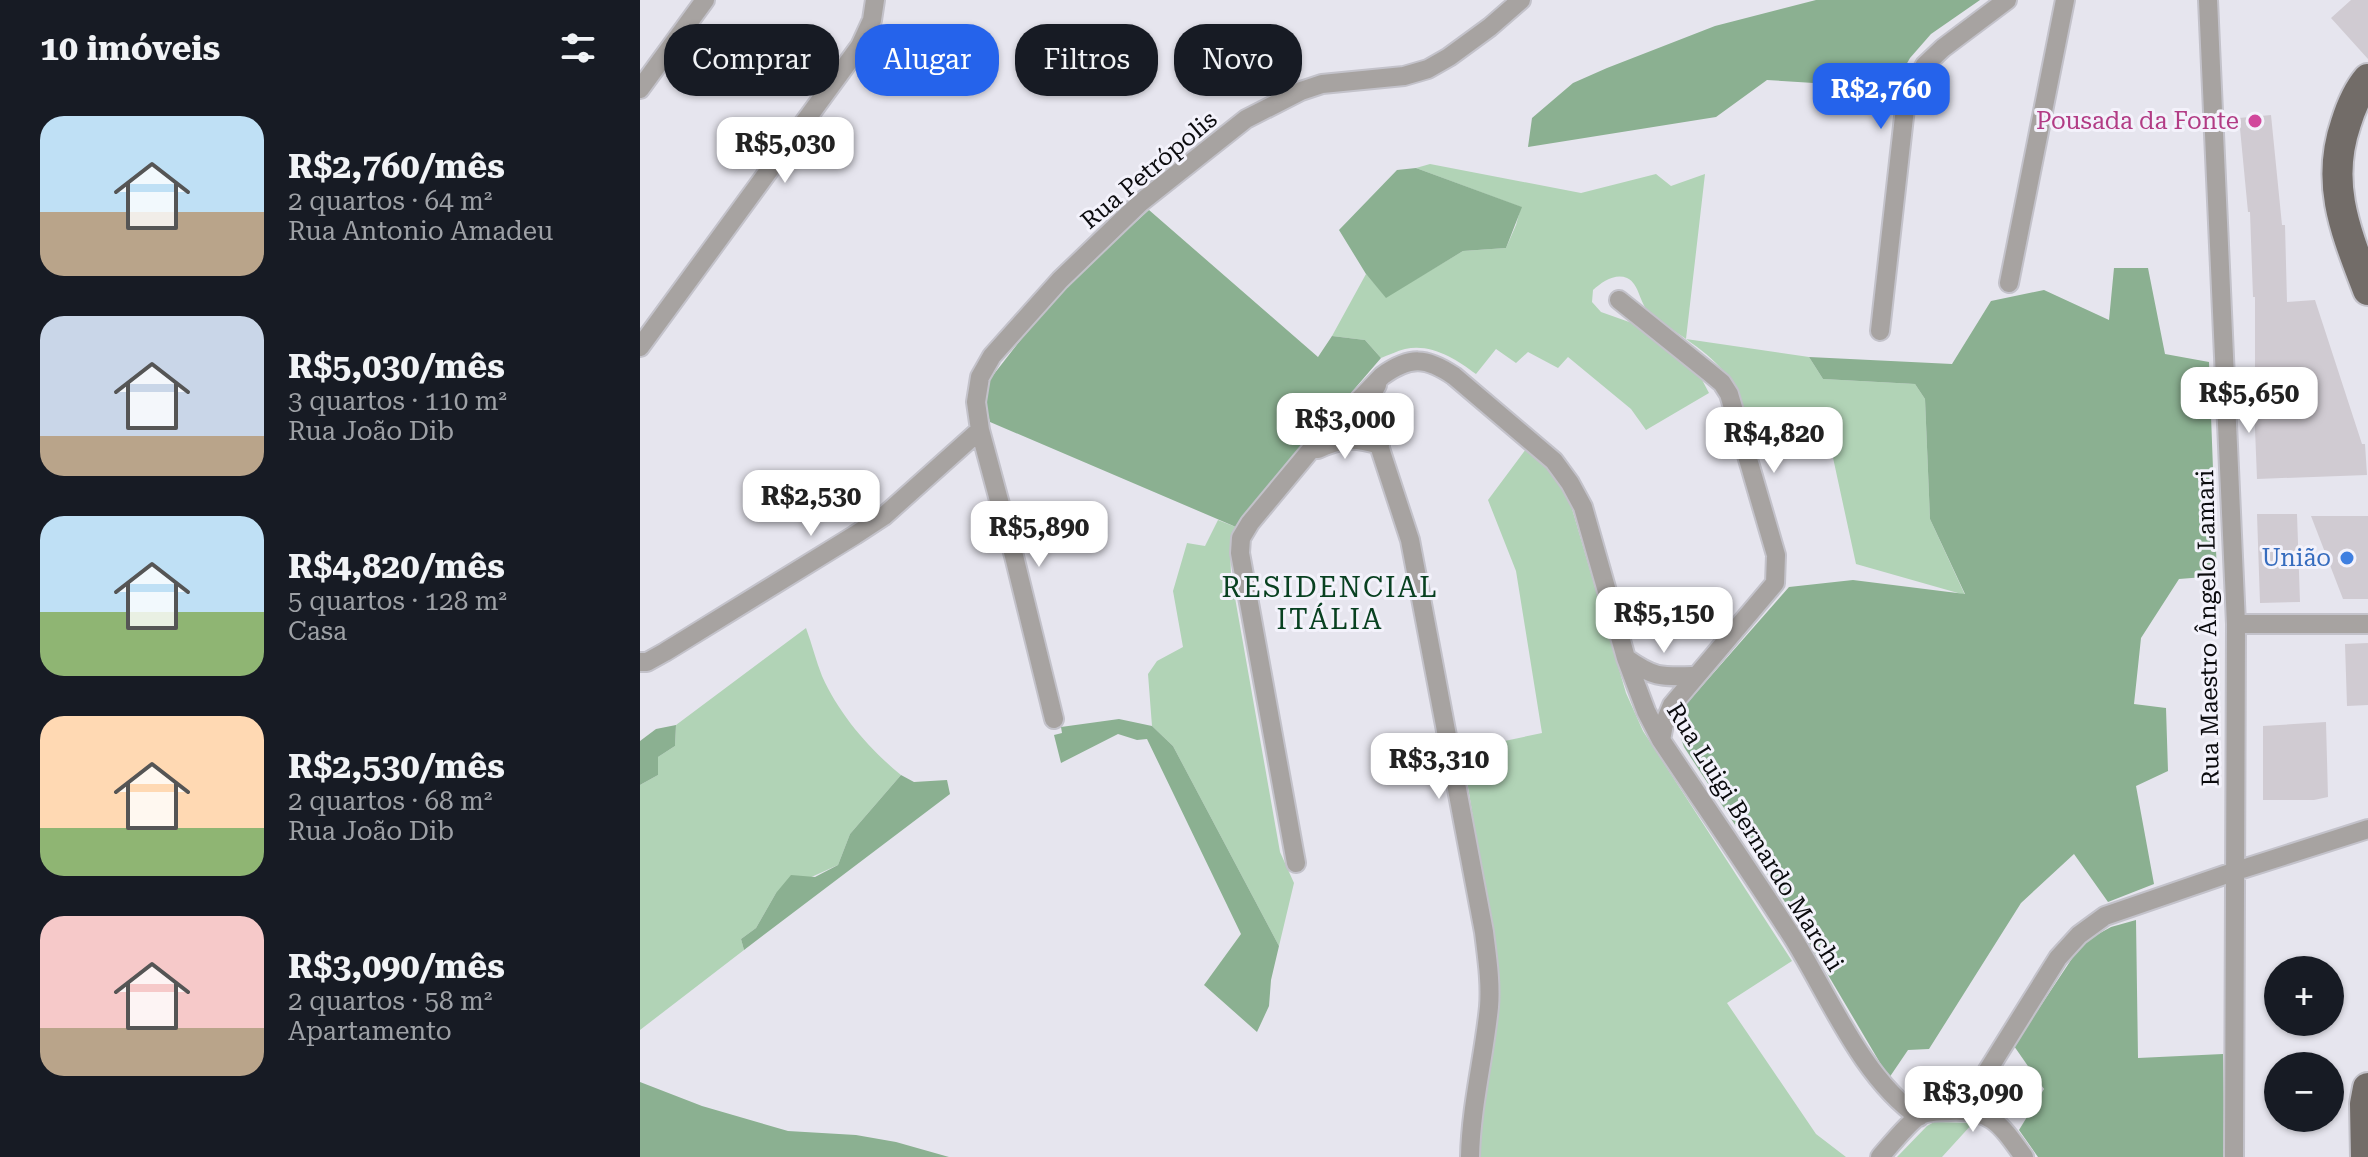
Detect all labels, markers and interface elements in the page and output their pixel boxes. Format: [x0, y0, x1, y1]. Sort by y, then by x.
chip: Comprar [664, 24, 839, 96]
chip: Alugar [855, 24, 999, 96]
chip: Filtros [1015, 24, 1158, 96]
chip: Novo [1174, 24, 1302, 96]
icon: filters [556, 26, 600, 70]
text: 10 imóveis [40, 28, 220, 68]
pin: R$2,760 [1807, 63, 1955, 131]
text: R$2,760 [1831, 74, 1931, 104]
street label: Rua Petrópolis [1075, 105, 1223, 235]
place label: Pousada da Fonte [2036, 107, 2239, 135]
marker: Pousada da Fonte [2246, 112, 2264, 130]
pin: R$5,030 [711, 117, 859, 185]
text: R$5,030 [735, 128, 835, 158]
text: R$2,760/mês [288, 146, 505, 186]
icon: home [104, 148, 200, 244]
text: 2 quartos · 64 m² [288, 186, 492, 216]
text: Rua Antonio Amadeu [288, 216, 553, 246]
text: R$5,030/mês [288, 346, 505, 386]
icon: home [104, 348, 200, 444]
pin: R$5,650 [2175, 367, 2323, 435]
text: R$5,650 [2199, 378, 2299, 408]
text: 3 quartos · 110 m² [288, 386, 507, 416]
pin: R$3,000 [1271, 393, 1419, 461]
text: R$3,000 [1295, 404, 1395, 434]
pin: R$4,820 [1700, 407, 1848, 475]
text: Rua João Dib [288, 416, 454, 446]
text: R$4,820 [1724, 418, 1824, 448]
street label: Rua Maestro Ângelo Lamari [2190, 469, 2225, 787]
pin: R$2,530 [737, 470, 885, 538]
text: R$2,530 [761, 481, 861, 511]
pin: R$5,890 [965, 501, 1113, 569]
text: R$5,890 [989, 512, 1089, 542]
place label: União [2262, 544, 2331, 572]
text: R$4,820/mês [288, 546, 505, 586]
icon: home [104, 548, 200, 644]
marker: União [2338, 549, 2356, 567]
district label: RESIDENCIAL ITÁLIA [1222, 571, 1438, 636]
text: 5 quartos · 128 m² [288, 586, 507, 616]
pin: R$5,150 [1590, 587, 1738, 655]
text: R$5,150 [1614, 598, 1714, 628]
text: Casa [288, 616, 347, 646]
street label: Rua Luigi Bernardo Marchi [1661, 698, 1849, 976]
pin: R$3,310 [1365, 733, 1513, 801]
text: R$3,310 [1389, 744, 1489, 774]
text: R$2,530/mês [288, 746, 505, 786]
icon: home [104, 748, 200, 844]
text: 2 quartos · 68 m² [288, 786, 492, 816]
text: Rua João Dib [288, 816, 454, 846]
text: R$3,090/mês [288, 946, 505, 986]
icon: home [104, 948, 200, 1044]
map controls [2264, 956, 2344, 1132]
button: + [2264, 956, 2344, 1036]
text: 2 quartos · 58 m² [288, 986, 492, 1016]
text: Apartamento [288, 1016, 452, 1046]
button: − [2264, 1052, 2344, 1132]
pin: R$3,090 [1899, 1066, 2047, 1134]
text: R$3,090 [1923, 1077, 2023, 1107]

